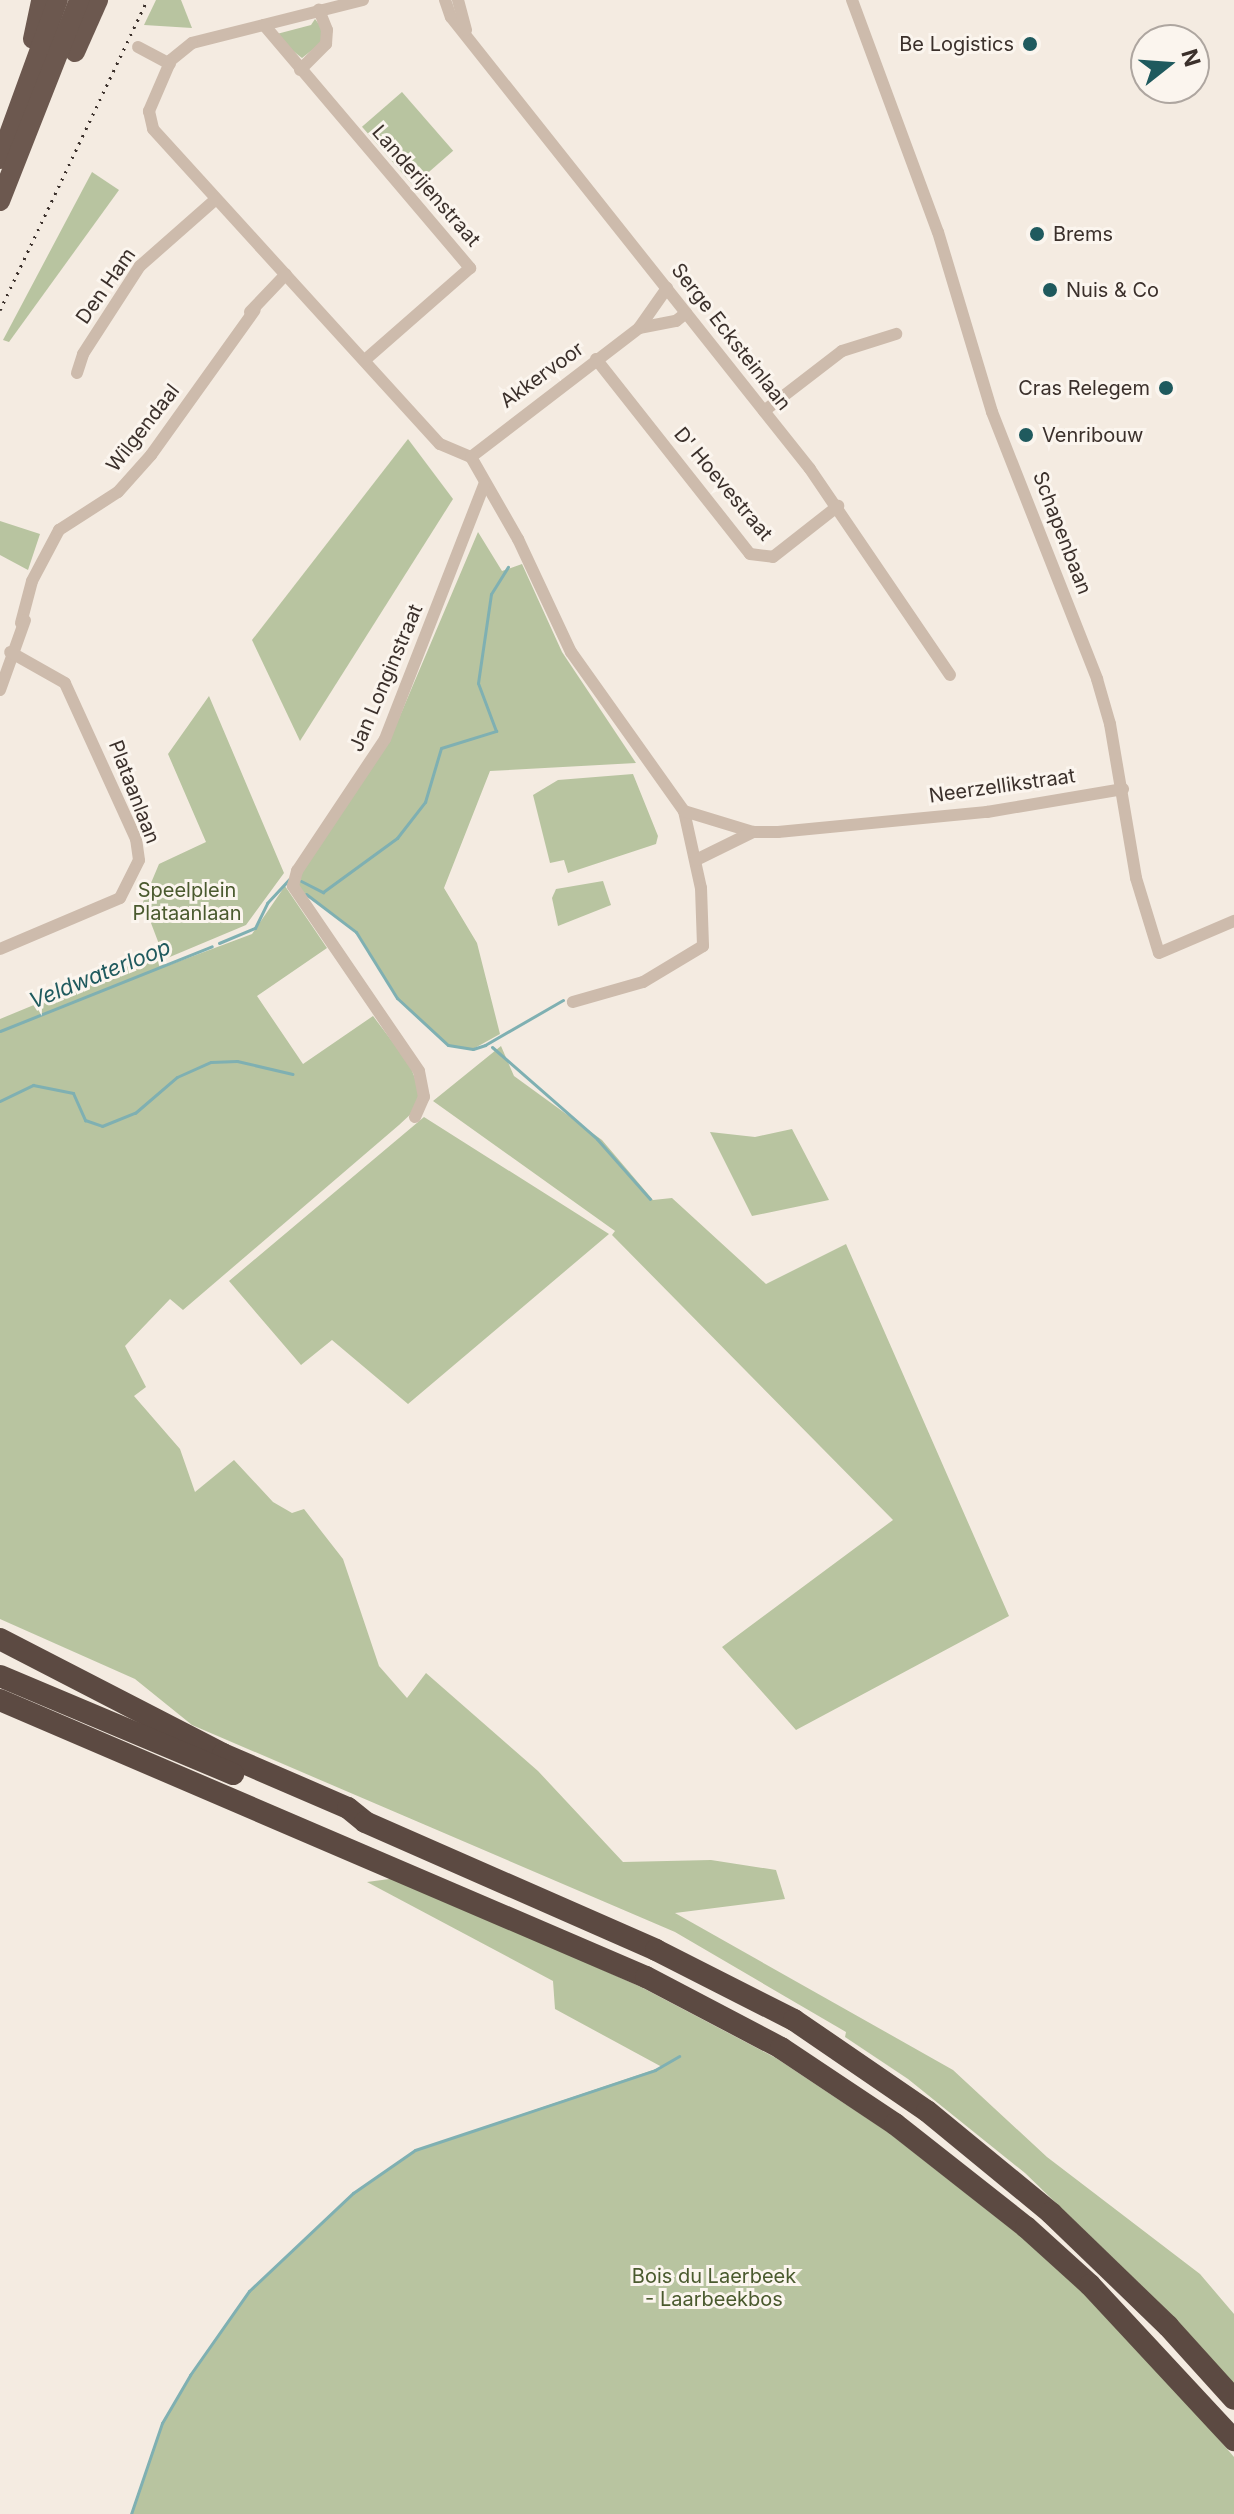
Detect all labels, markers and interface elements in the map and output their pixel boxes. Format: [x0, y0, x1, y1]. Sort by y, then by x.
north arrow [1130, 24, 1210, 104]
place label: Be Logistics [899, 32, 1014, 56]
marker: Be Logistics [1021, 35, 1039, 53]
text: N [1176, 46, 1206, 69]
street label: Landerijenstraat [367, 120, 485, 252]
place label: Brems [1053, 222, 1113, 246]
marker: Brems [1028, 225, 1046, 243]
street label: Den Ham [71, 243, 141, 329]
street label: Serge Ecksteinlaan [666, 259, 796, 415]
place label: Nuis & Co [1066, 278, 1159, 302]
marker: Nuis & Co [1041, 281, 1059, 299]
street label: Akkervoor [496, 337, 588, 413]
place label: Cras Relegem [1018, 376, 1150, 400]
street label: Wilgendaal [101, 379, 185, 477]
marker: Cras Relegem [1157, 379, 1175, 397]
street label: D' Hoevestraat [669, 423, 777, 545]
place label: Venribouw [1042, 423, 1143, 447]
marker: Venribouw [1017, 426, 1035, 444]
street label: Schapenbaan [1028, 468, 1096, 598]
street label: Jan Longinstraat [344, 601, 428, 755]
street label: Plataanlaan [103, 737, 165, 847]
street label: Neerzellikstraat [927, 764, 1077, 808]
park label: Speelplein Plataanlaan [133, 879, 241, 926]
water label: Veldwaterloop [25, 934, 175, 1014]
park label: Bois du Laerbeek - Laarbeekbos [632, 2264, 796, 2311]

